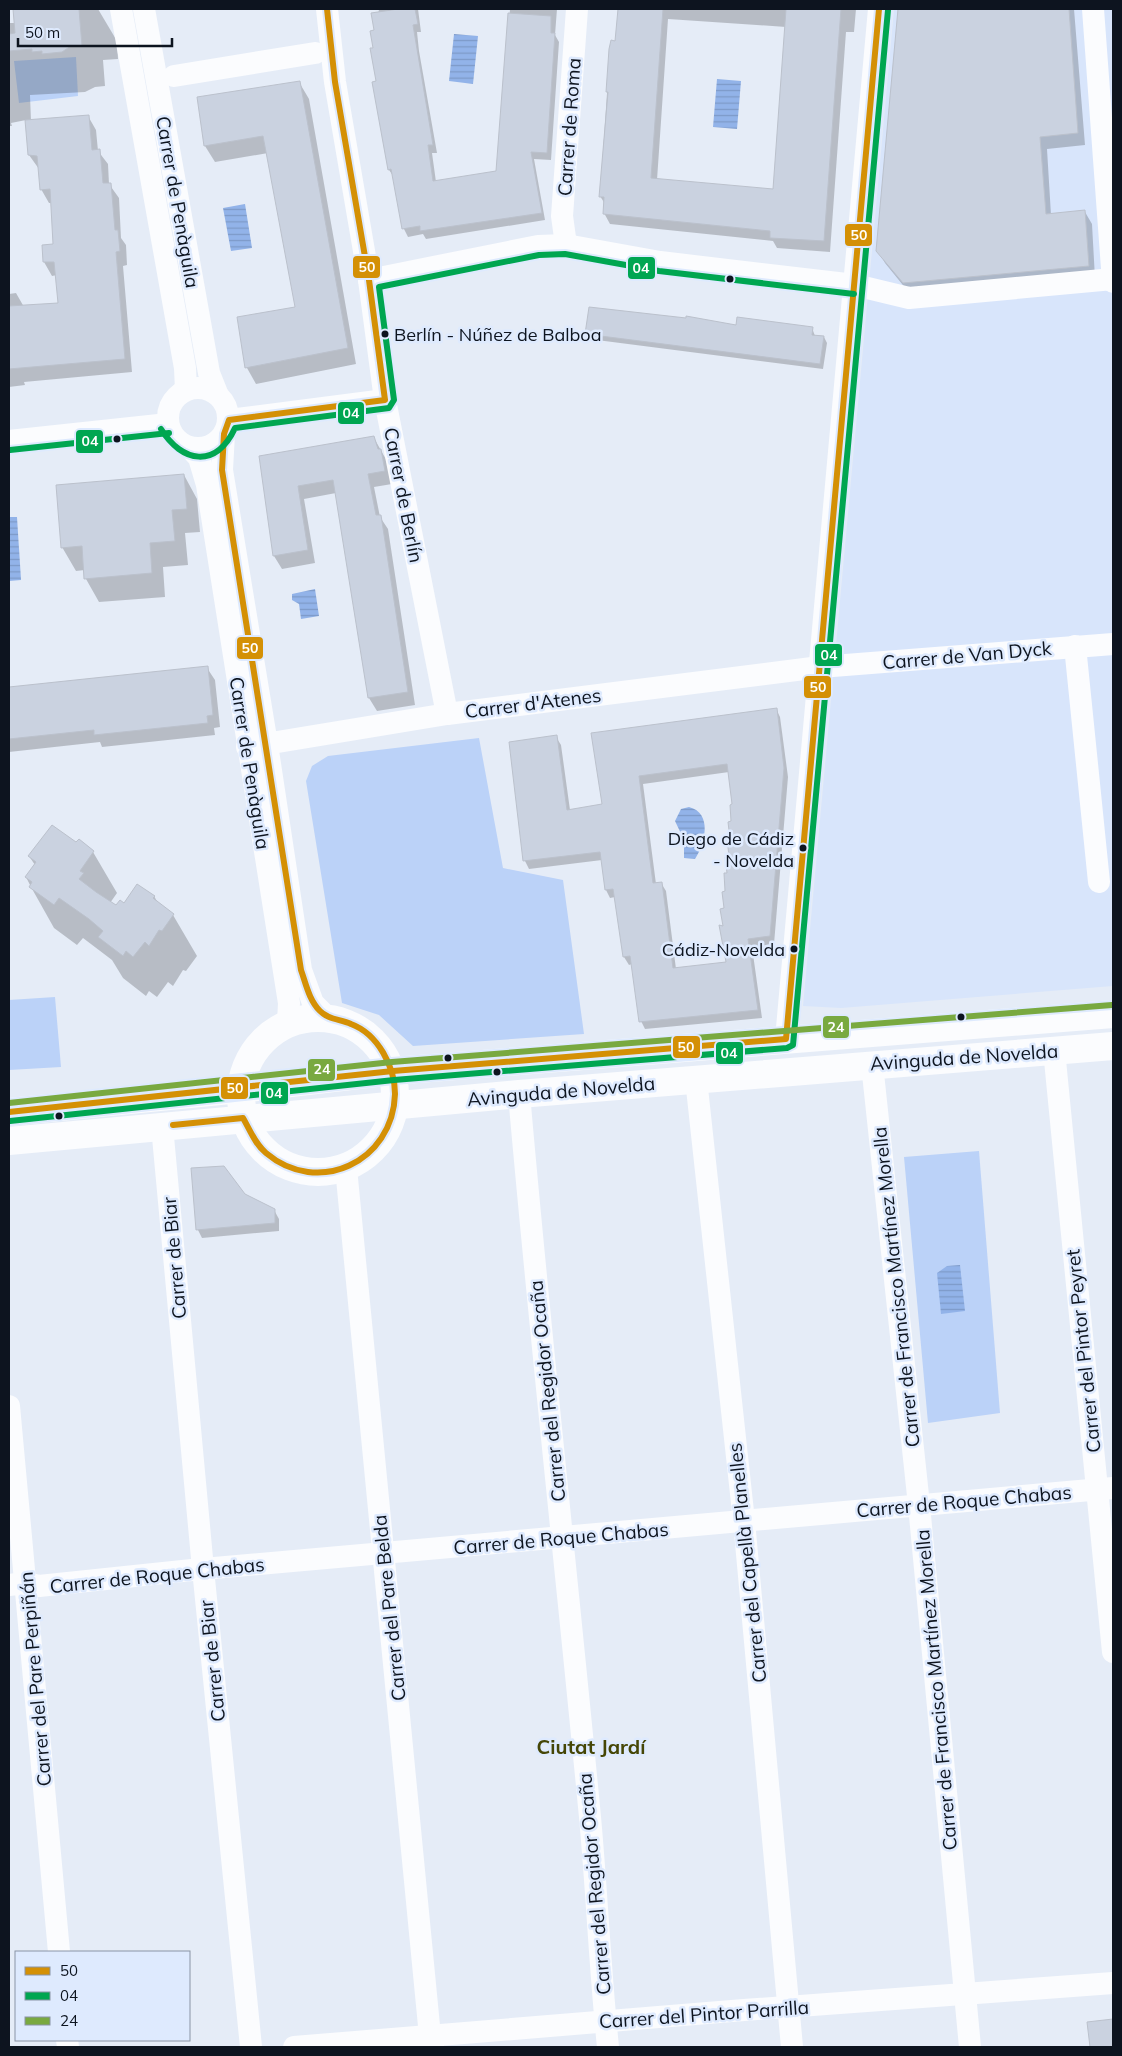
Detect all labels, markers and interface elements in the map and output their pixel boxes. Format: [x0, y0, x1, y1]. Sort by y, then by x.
scale bar [18, 15, 171, 47]
text: 50 m [25, 23, 60, 42]
street label: Carrer de Roma [552, 57, 586, 197]
street label: Carrer de Penàguila [151, 114, 205, 290]
line badge: 50 [844, 223, 873, 247]
text: 50 [851, 226, 867, 244]
line badge: 50 [352, 255, 381, 279]
line badge: 04 [627, 256, 656, 280]
text: 50 [359, 258, 375, 276]
text: 04 [633, 259, 650, 277]
unlabelled marker [725, 274, 735, 284]
place label: Berlín - Núñez de Balboa [394, 323, 601, 346]
marker: Berlín - Núñez de Balboa [380, 329, 390, 339]
line badge: 04 [337, 401, 365, 425]
text: 04 [343, 404, 360, 422]
street label: Carrer de Berlín [379, 425, 429, 565]
line badge: 04 [75, 429, 104, 454]
text: 04 [82, 432, 99, 450]
unlabelled marker [112, 434, 122, 444]
line badge: 50 [236, 636, 264, 660]
street label: Carrer de Van Dyck [881, 636, 1053, 674]
text: 50 [242, 639, 258, 657]
line badge: 04 [814, 643, 843, 667]
text: 04 [821, 646, 838, 664]
street label: Carrer de Penàguila [225, 675, 275, 851]
line badge: 50 [803, 675, 832, 699]
text: 50 [810, 678, 826, 696]
street label: Carrer d'Atenes [464, 683, 602, 723]
place label: Diego de Cádiz - Novelda [668, 827, 794, 872]
marker: Diego de Cádiz - Novelda [798, 843, 808, 853]
place label: Cádiz-Novelda [662, 938, 785, 961]
marker: Cádiz-Novelda [789, 944, 799, 954]
unlabelled marker [956, 1012, 966, 1022]
line badge: 24 [822, 1015, 850, 1039]
text: 24 [828, 1018, 845, 1036]
line badge: 50 [672, 1035, 701, 1059]
text: 50 [678, 1038, 694, 1056]
street label: Avinguda de Novelda [869, 1038, 1059, 1076]
line badge: 04 [715, 1041, 744, 1065]
text: 04 [721, 1044, 738, 1062]
unlabelled marker [443, 1053, 453, 1063]
line badge: 24 [307, 1058, 336, 1082]
text: 24 [314, 1060, 331, 1078]
unlabelled marker [492, 1067, 502, 1077]
street label: Avinguda de Novelda [466, 1071, 656, 1111]
line badge: 50 [220, 1076, 249, 1100]
text: 50 [227, 1079, 243, 1097]
line badge: 04 [260, 1081, 289, 1105]
text: 04 [266, 1084, 283, 1102]
unlabelled marker [54, 1111, 64, 1121]
street label: Carrer de Francisco Martínez Morella [867, 1126, 925, 1448]
street label: Carrer de Biar [157, 1196, 191, 1320]
street label: Carrer del Pintor Peyret [1060, 1248, 1106, 1454]
street label: Carrer del Regidor Ocaña [523, 1279, 571, 1503]
street label: Carrer del Capellà Planelles [722, 1442, 772, 1684]
street label: Carrer de Roque Chabas [855, 1480, 1073, 1522]
street label: Carrer del Pare Belda [367, 1514, 411, 1702]
street label: Carrer de Roque Chabas [452, 1517, 670, 1559]
street label: Carrer de Francisco Martínez Morella [910, 1529, 962, 1851]
street label: Carrer de Roque Chabas [48, 1552, 266, 1598]
street label: Carrer del Pare Perpiñán [14, 1571, 56, 1787]
street label: Carrer de Biar [194, 1599, 230, 1723]
district label: Ciutat Jardí [537, 1734, 647, 1759]
street label: Carrer del Regidor Ocaña [572, 1772, 616, 1996]
legend [15, 1951, 190, 2041]
text: 50 [60, 1961, 78, 1980]
text: 04 [60, 1986, 78, 2005]
street label: Carrer del Pintor Parrilla [598, 1995, 810, 2033]
text: 24 [60, 2011, 78, 2030]

